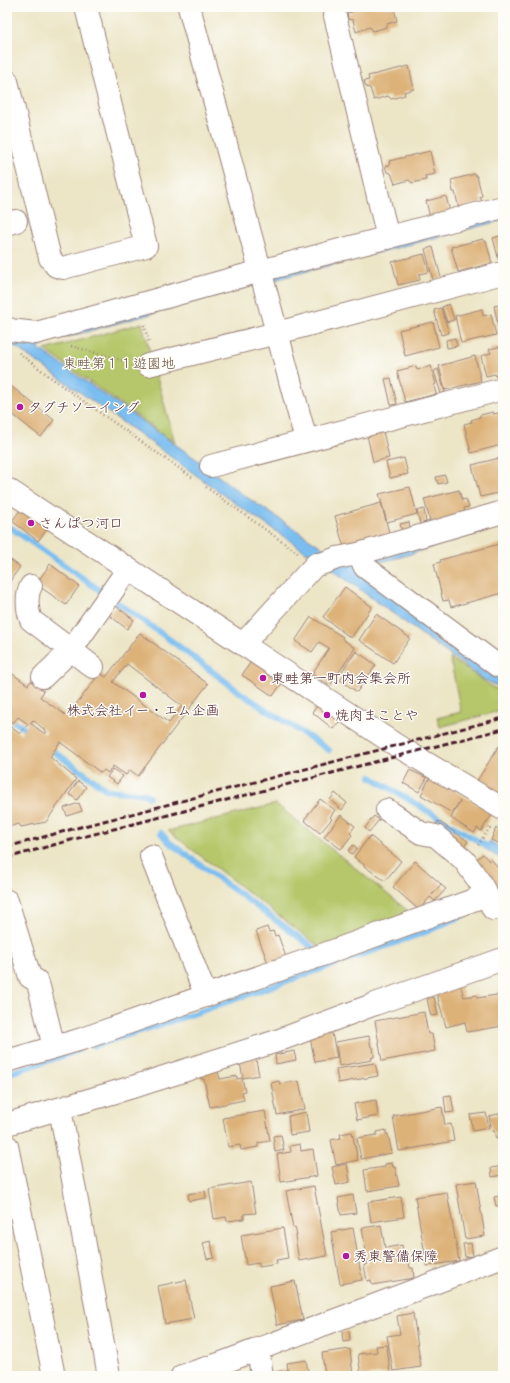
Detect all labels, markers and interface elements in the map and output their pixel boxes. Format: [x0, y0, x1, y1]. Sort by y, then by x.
park label: 東畦第１１遊園地 [63, 357, 175, 374]
place label: タグチソーイング [28, 401, 140, 418]
marker: タグチソーイング [15, 402, 25, 412]
place label: さんぱつ河口 [39, 517, 123, 534]
marker: さんぱつ河口 [26, 518, 36, 528]
place label: 東畦第一町内会集会所 [271, 672, 411, 689]
marker: 東畦第一町内会集会所 [258, 673, 268, 683]
marker: 株式会社イー・エム企画 [138, 690, 148, 700]
place label: 株式会社イー・エム企画 [67, 704, 219, 721]
place label: 焼肉まことや [335, 709, 419, 726]
marker: 焼肉まことや [322, 710, 332, 720]
place label: 秀東警備保障 [354, 1250, 438, 1267]
marker: 秀東警備保障 [341, 1251, 351, 1261]

